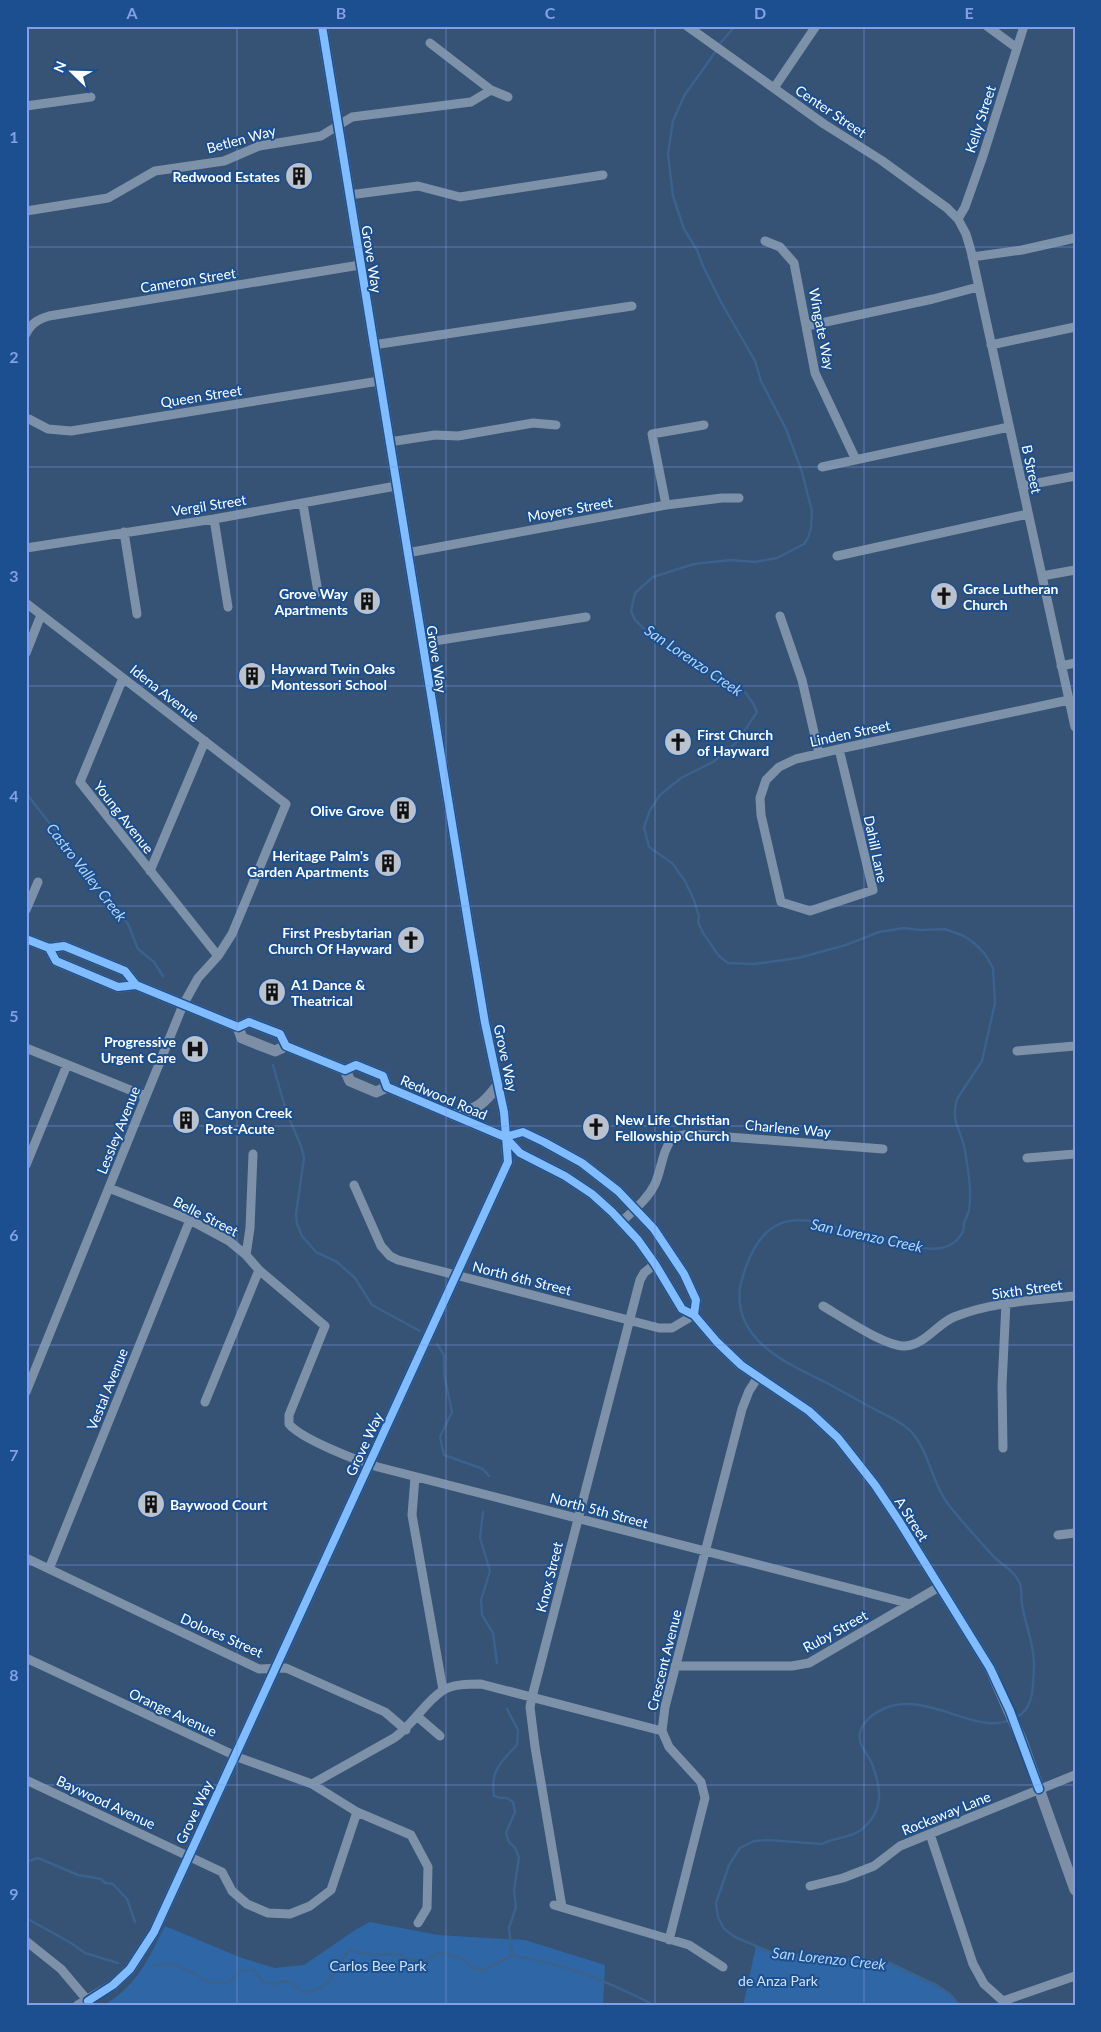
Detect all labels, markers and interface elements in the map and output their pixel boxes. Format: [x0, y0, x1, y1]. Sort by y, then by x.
text: A [125, 3, 138, 22]
text: B [336, 3, 346, 22]
text: C [545, 3, 556, 22]
text: D [754, 3, 766, 22]
text: E [964, 3, 974, 22]
north arrow [48, 48, 98, 98]
text: N [50, 58, 70, 75]
street label: Center Street [792, 81, 870, 141]
street label: Kelly Street [961, 83, 999, 155]
street label: Betlen Way [205, 121, 278, 156]
text: 1 [9, 127, 19, 146]
building icon: Redwood Estates [284, 161, 314, 191]
place label: Redwood Estates [172, 168, 280, 185]
street label: Grove Way [358, 224, 386, 295]
street label: Cameron Street [139, 264, 237, 296]
street label: Wingate Way [806, 287, 838, 372]
text: 2 [9, 347, 19, 366]
street label: Queen Street [159, 381, 243, 411]
street label: B Street [1019, 443, 1045, 495]
street label: Vergil Street [171, 491, 247, 519]
street label: Moyers Street [526, 493, 614, 525]
text: 3 [9, 566, 19, 585]
place label: Grace Lutheran Church [963, 580, 1058, 613]
church icon: Grace Lutheran Church [929, 581, 959, 611]
place label: Grove Way Apartments [273, 585, 349, 618]
building icon: Grove Way Apartments [352, 586, 382, 616]
water label: San Lorenzo Creek [642, 621, 747, 700]
street label: Grove Way [423, 624, 451, 695]
place label: Hayward Twin Oaks Montessori School [271, 660, 395, 693]
street label: Idena Avenue [127, 661, 203, 725]
building icon: Hayward Twin Oaks Montessori School [237, 661, 267, 691]
street label: Linden Street [808, 716, 892, 750]
place label: First Church of Hayward [697, 726, 773, 759]
church icon: First Church of Hayward [663, 727, 693, 757]
street label: Young Avenue [90, 777, 158, 857]
text: 4 [9, 786, 19, 805]
building icon: Olive Grove [388, 795, 418, 825]
place label: Olive Grove [310, 802, 385, 819]
street label: Dahill Lane [861, 814, 891, 884]
water label: Castro Valley Creek [43, 819, 131, 925]
place label: Heritage Palm's Garden Apartments [247, 847, 369, 880]
building icon: Heritage Palm's Garden Apartments [373, 848, 403, 878]
place label: First Presbytarian Church Of Hayward [268, 924, 392, 957]
church icon: First Presbytarian Church Of Hayward [396, 925, 426, 955]
place label: A1 Dance & Theatrical [290, 976, 366, 1009]
building icon: A1 Dance & Theatrical [257, 977, 287, 1007]
text: 5 [9, 1006, 19, 1025]
street label: Grove Way [491, 1023, 522, 1094]
place label: Progressive Urgent Care [101, 1033, 177, 1066]
hospital icon: Progressive Urgent Care [180, 1034, 210, 1064]
street label: Redwood Road [398, 1071, 490, 1123]
street label: Lessley Avenue [93, 1084, 143, 1176]
place label: Canyon Creek Post-Acute [205, 1104, 293, 1137]
building icon: Canyon Creek Post-Acute [171, 1105, 201, 1135]
place label: New Life Christian Fellowship Church [615, 1111, 730, 1144]
church icon: New Life Christian Fellowship Church [581, 1112, 611, 1142]
street label: Charlene Way [744, 1116, 832, 1140]
street label: Belle Street [171, 1192, 241, 1240]
water label: San Lorenzo Creek [809, 1214, 926, 1256]
text: 6 [9, 1225, 19, 1244]
street label: North 6th Street [471, 1257, 573, 1299]
street label: Sixth Street [991, 1276, 1063, 1302]
street label: Vestal Avenue [83, 1346, 131, 1432]
street label: Grove Way [342, 1409, 386, 1478]
text: 7 [9, 1445, 19, 1464]
building icon: Baywood Court [136, 1489, 166, 1519]
street label: North 5th Street [548, 1489, 650, 1531]
street label: A Street [891, 1494, 933, 1544]
place label: Baywood Court [170, 1496, 268, 1513]
street label: Knox Street [532, 1540, 566, 1614]
street label: Ruby Street [800, 1606, 870, 1656]
street label: Crescent Avenue [643, 1608, 685, 1712]
street label: Dolores Street [178, 1609, 266, 1661]
text: 8 [9, 1665, 19, 1684]
street label: Orange Avenue [126, 1684, 220, 1740]
street label: Baywood Avenue [54, 1772, 158, 1832]
street label: Grove Way [172, 1777, 216, 1846]
street label: Rockaway Lane [899, 1787, 993, 1839]
text: 9 [9, 1884, 19, 1903]
water label: San Lorenzo Creek [771, 1943, 888, 1973]
park label: Carlos Bee Park [330, 1957, 427, 1974]
park label: de Anza Park [738, 1972, 819, 1989]

